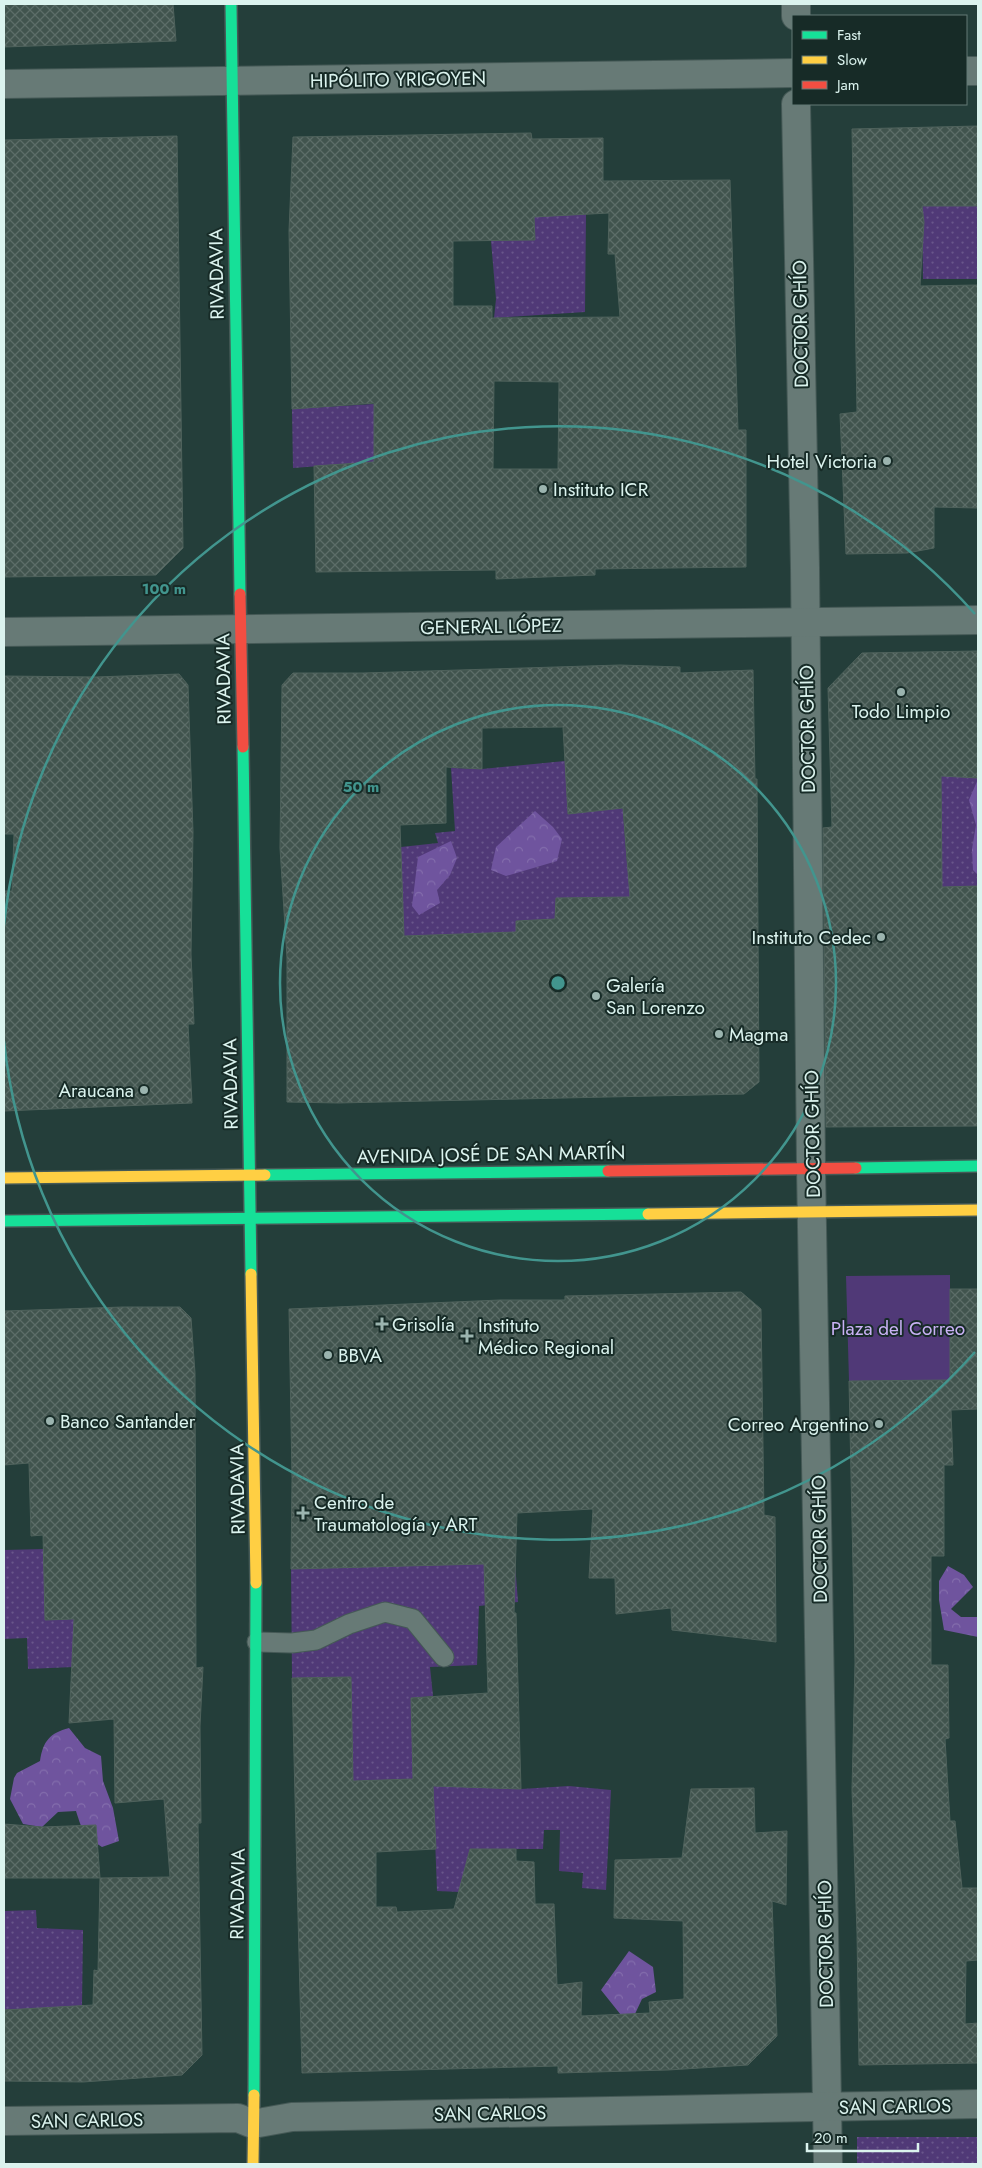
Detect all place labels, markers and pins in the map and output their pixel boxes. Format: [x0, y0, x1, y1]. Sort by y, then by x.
place label: Hotel Victoria [767, 448, 877, 475]
marker: Hotel Victoria [881, 455, 893, 467]
place label: Instituto ICR [553, 476, 649, 503]
marker: Instituto ICR [537, 483, 549, 495]
marker: Todo Limpio [895, 686, 907, 698]
place label: Todo Limpio [852, 698, 950, 725]
place label: Instituto Cedec [752, 924, 871, 951]
marker: Instituto Cedec [875, 931, 887, 943]
place label: Galería San Lorenzo [606, 972, 705, 1021]
centre of rings [549, 974, 567, 992]
marker: Galería San Lorenzo [590, 990, 602, 1002]
place label: Magma [729, 1021, 788, 1048]
marker: Magma [713, 1028, 725, 1040]
place label: Araucana [58, 1077, 134, 1104]
marker: Araucana [138, 1084, 150, 1096]
place label: Grisolía [392, 1311, 455, 1338]
place label: Instituto Médico Regional [478, 1312, 614, 1361]
marker: Grisolía [376, 1318, 388, 1330]
marker: Instituto Médico Regional [460, 1329, 474, 1343]
place label: BBVA [338, 1342, 383, 1369]
marker: BBVA [322, 1349, 334, 1361]
place label: Banco Santander [60, 1408, 196, 1435]
place label: Correo Argentino [728, 1411, 869, 1438]
marker: Banco Santander [44, 1415, 56, 1427]
marker: Correo Argentino [873, 1418, 885, 1430]
place label: Centro de Traumatología y ART [314, 1489, 477, 1538]
marker: Centro de Traumatología y ART [296, 1506, 310, 1520]

